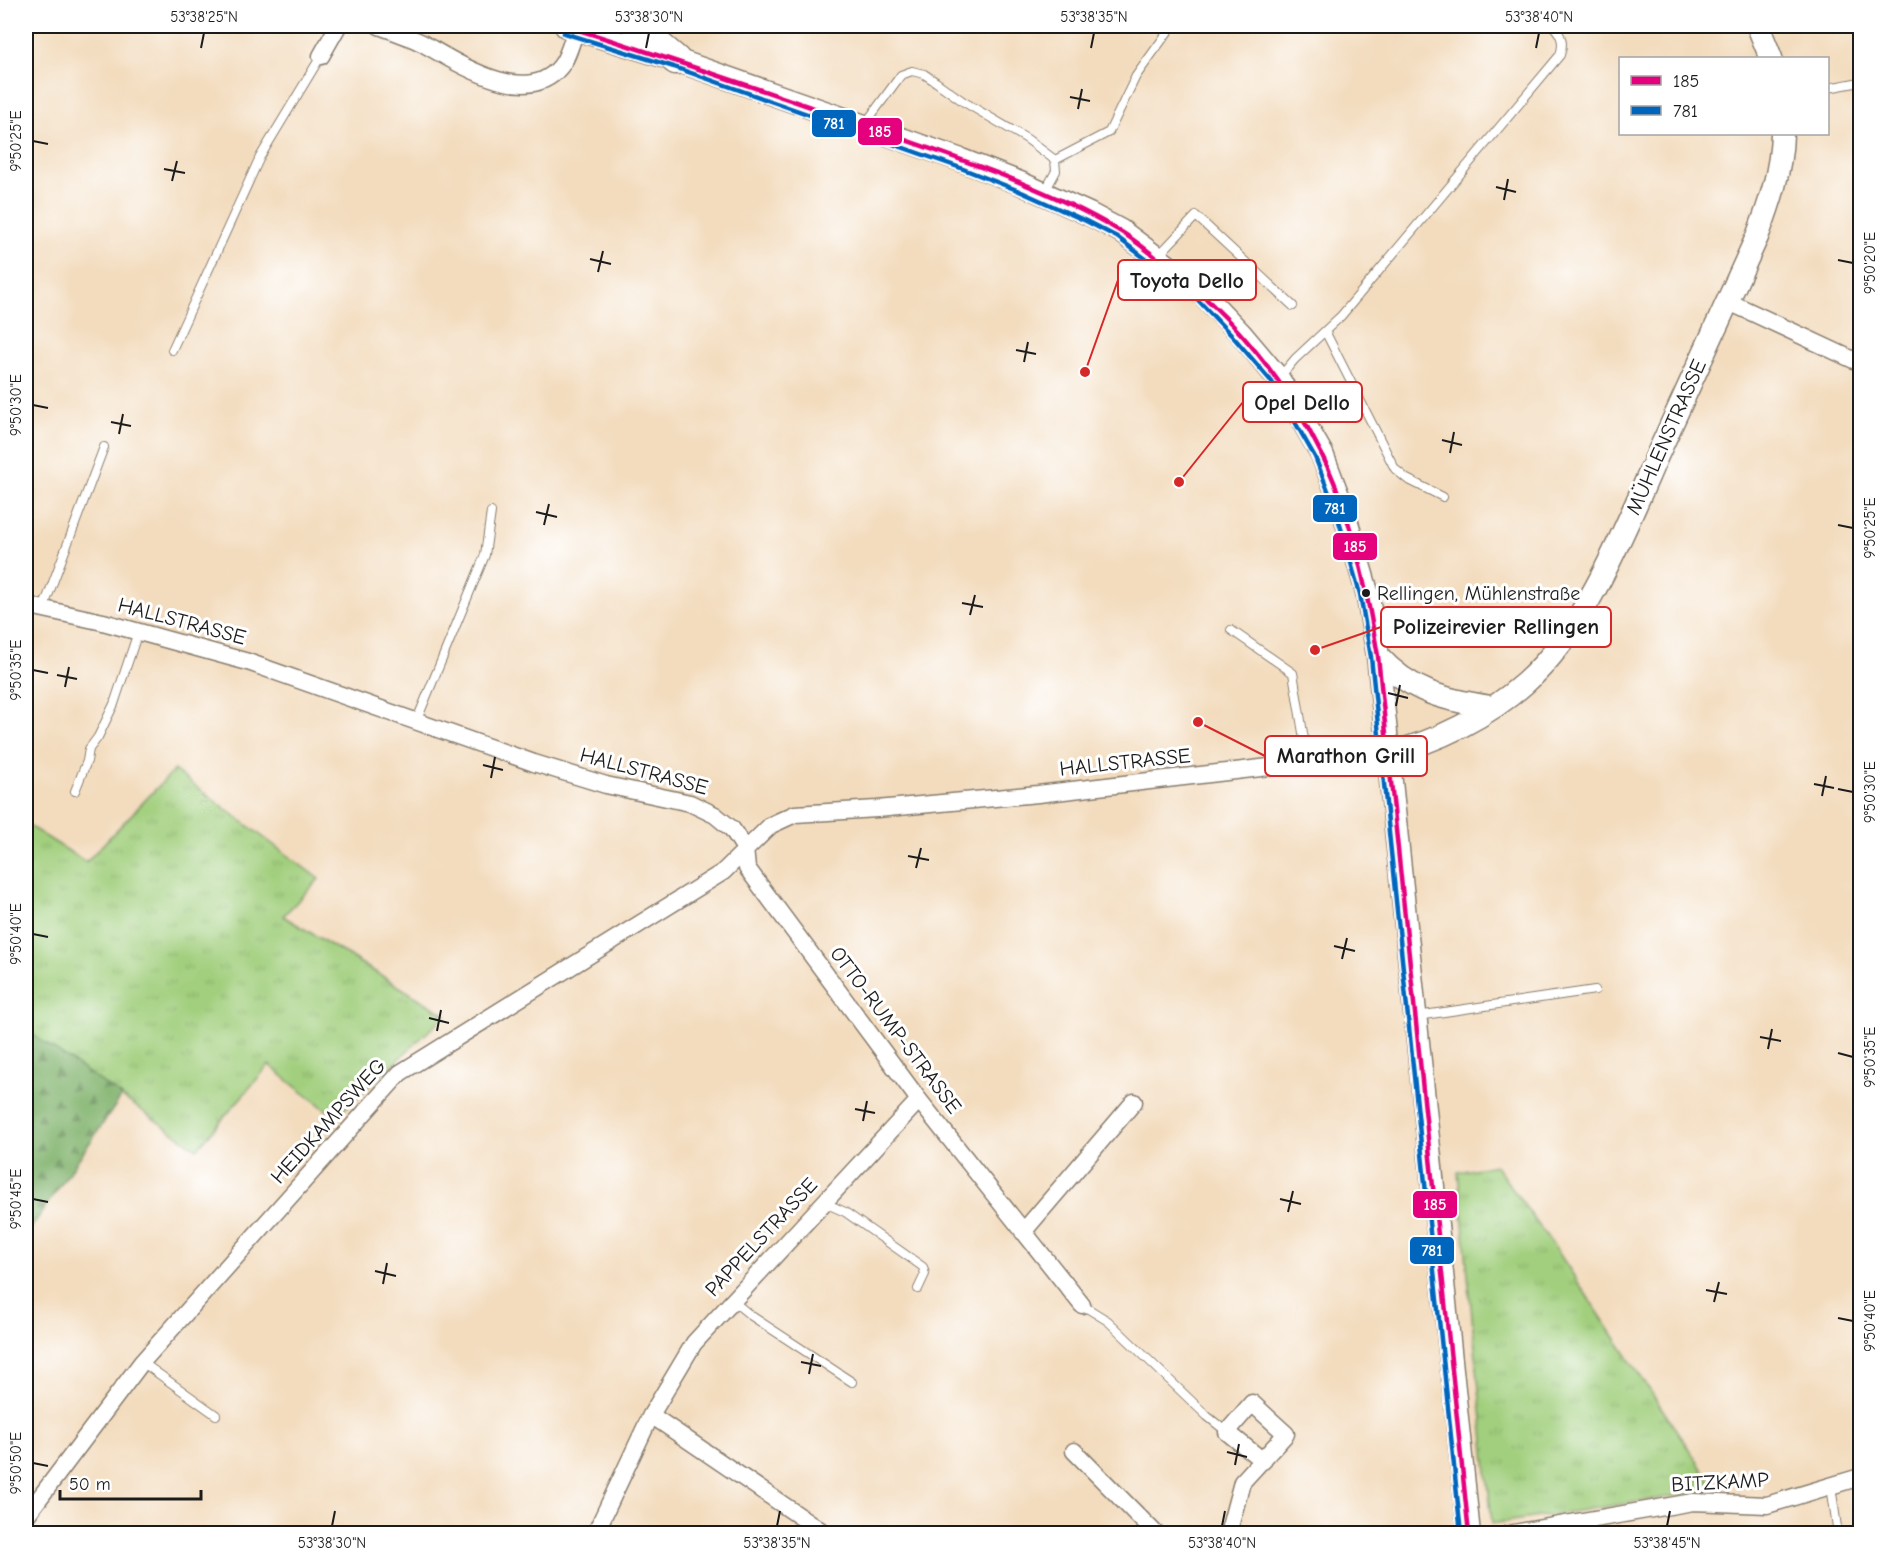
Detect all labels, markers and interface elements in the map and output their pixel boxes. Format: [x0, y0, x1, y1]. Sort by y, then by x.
text: 53°38'25"N [170, 8, 238, 26]
text: 53°38'30"N [615, 8, 683, 26]
text: 53°38'35"N [1060, 8, 1128, 26]
text: 53°38'40"N [1505, 8, 1573, 26]
legend [1619, 57, 1829, 135]
text: 185 [1673, 71, 1699, 92]
text: 781 [1673, 101, 1698, 122]
line badge: 781 [811, 109, 857, 138]
text: 9°50'25"E [7, 110, 25, 172]
text: 781 [823, 115, 845, 133]
line badge: 185 [857, 117, 903, 146]
text: 185 [869, 123, 891, 141]
text: 9°50'20"E [1861, 232, 1879, 294]
callout: Toyota Dello [1118, 260, 1256, 300]
text: Toyota Dello [1130, 268, 1244, 294]
street label: MÜHLENSTRASSE [1621, 356, 1711, 518]
text: 9°50'30"E [7, 374, 25, 436]
callout: Opel Dello [1243, 382, 1362, 422]
text: Opel Dello [1254, 390, 1350, 416]
line badge: 781 [1312, 494, 1358, 523]
text: 9°50'25"E [1861, 497, 1879, 559]
text: 781 [1324, 500, 1346, 518]
line badge: 185 [1332, 532, 1378, 561]
text: 185 [1344, 538, 1366, 556]
place label: Rellingen, Mühlenstraße [1377, 582, 1580, 605]
marker: Rellingen, Mühlenstraße [1360, 587, 1372, 599]
street label: HALLSTRASSE [115, 592, 249, 650]
callout: Polizeirevier Rellingen [1381, 607, 1611, 647]
text: Polizeirevier Rellingen [1393, 614, 1599, 640]
text: 9°50'35"E [7, 640, 25, 700]
callout: Marathon Grill [1265, 736, 1427, 776]
street label: HALLSTRASSE [577, 742, 711, 800]
street label: HALLSTRASSE [1058, 743, 1192, 781]
text: Marathon Grill [1277, 743, 1415, 769]
text: 9°50'30"E [1861, 761, 1879, 823]
text: 9°50'40"E [7, 903, 25, 965]
street label: OTTO-RUMP-STRASSE [825, 942, 967, 1118]
text: 9°50'35"E [1861, 1027, 1879, 1087]
street label: HEIDKAMPSWEG [266, 1054, 390, 1188]
text: 9°50'45"E [7, 1169, 25, 1229]
street label: PAPPELSTRASSE [700, 1173, 822, 1301]
line badge: 185 [1412, 1190, 1458, 1219]
text: 185 [1424, 1196, 1446, 1214]
line badge: 781 [1409, 1236, 1455, 1265]
text: 781 [1421, 1242, 1443, 1260]
text: 9°50'40"E [1861, 1290, 1879, 1352]
text: 9°50'50"E [7, 1432, 25, 1494]
scale bar [60, 1463, 201, 1501]
street label: BITZKAMP [1671, 1467, 1770, 1497]
text: 50 m [69, 1474, 111, 1495]
text: 53°38'30"N [298, 1534, 366, 1552]
text: 53°38'35"N [743, 1534, 811, 1552]
text: 53°38'40"N [1188, 1534, 1256, 1552]
text: 53°38'45"N [1633, 1534, 1701, 1552]

